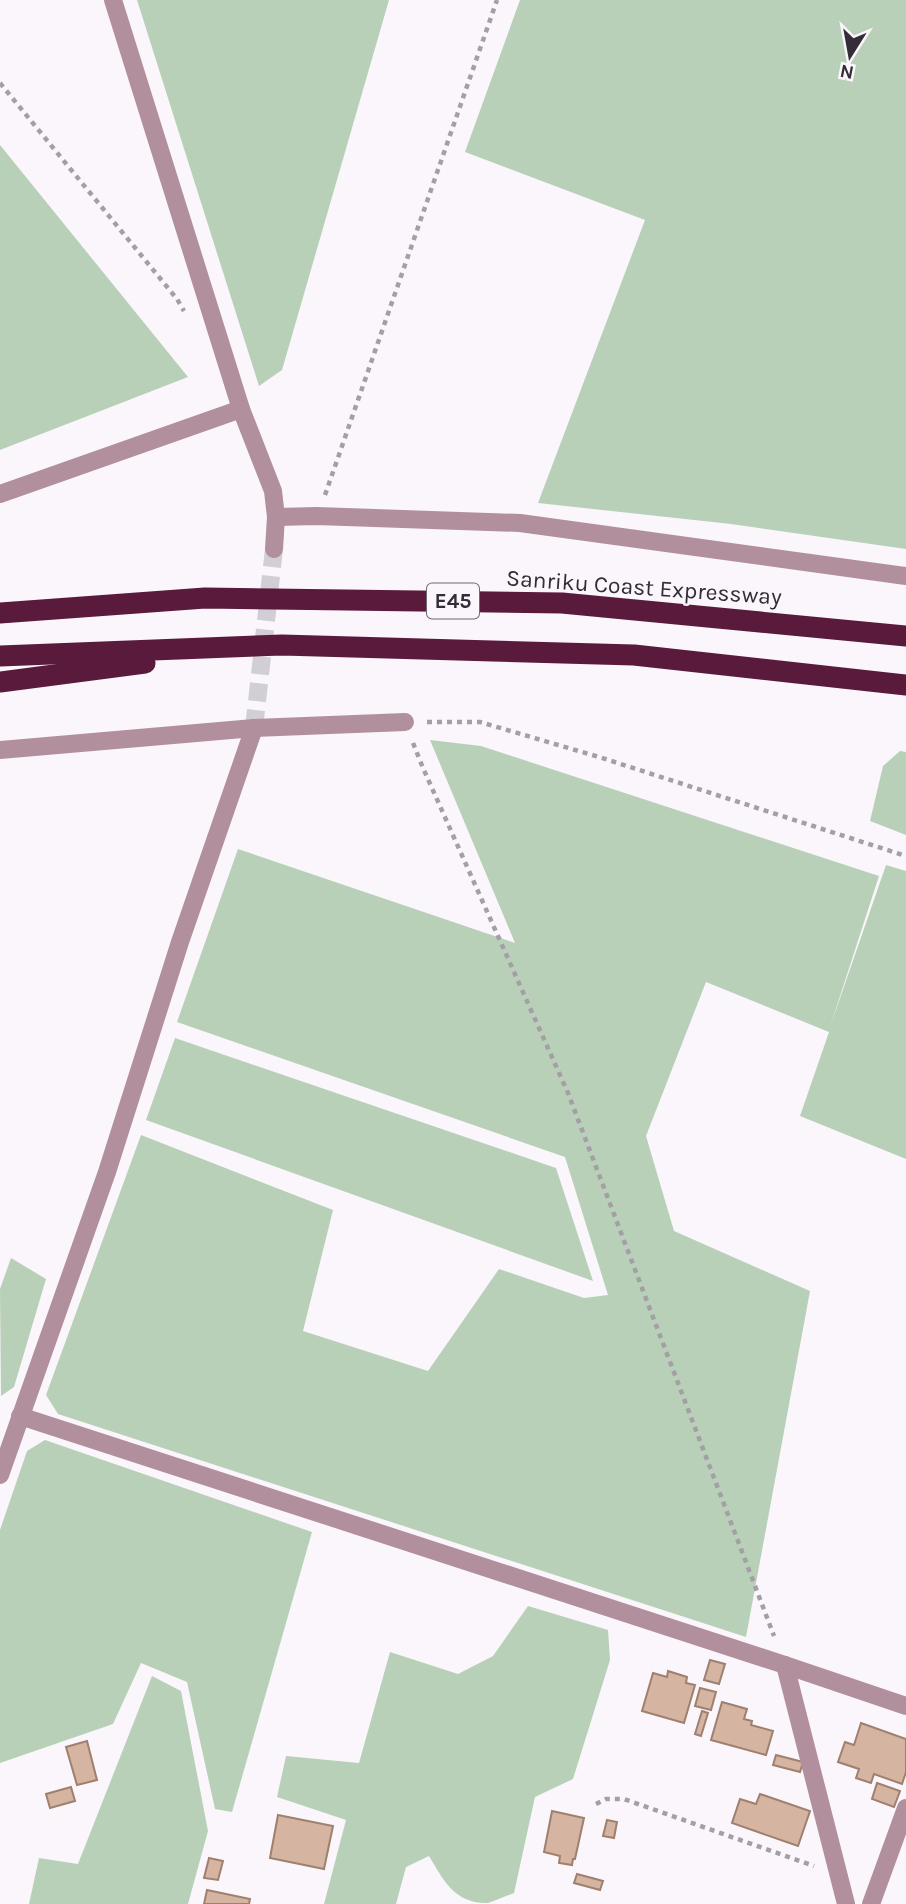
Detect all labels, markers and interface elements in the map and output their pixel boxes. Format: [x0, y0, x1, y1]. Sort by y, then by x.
north arrow [815, 21, 885, 91]
text: N [838, 60, 856, 84]
street label: Sanriku Coast Expressway [505, 564, 783, 611]
road number: E45 [427, 584, 479, 618]

